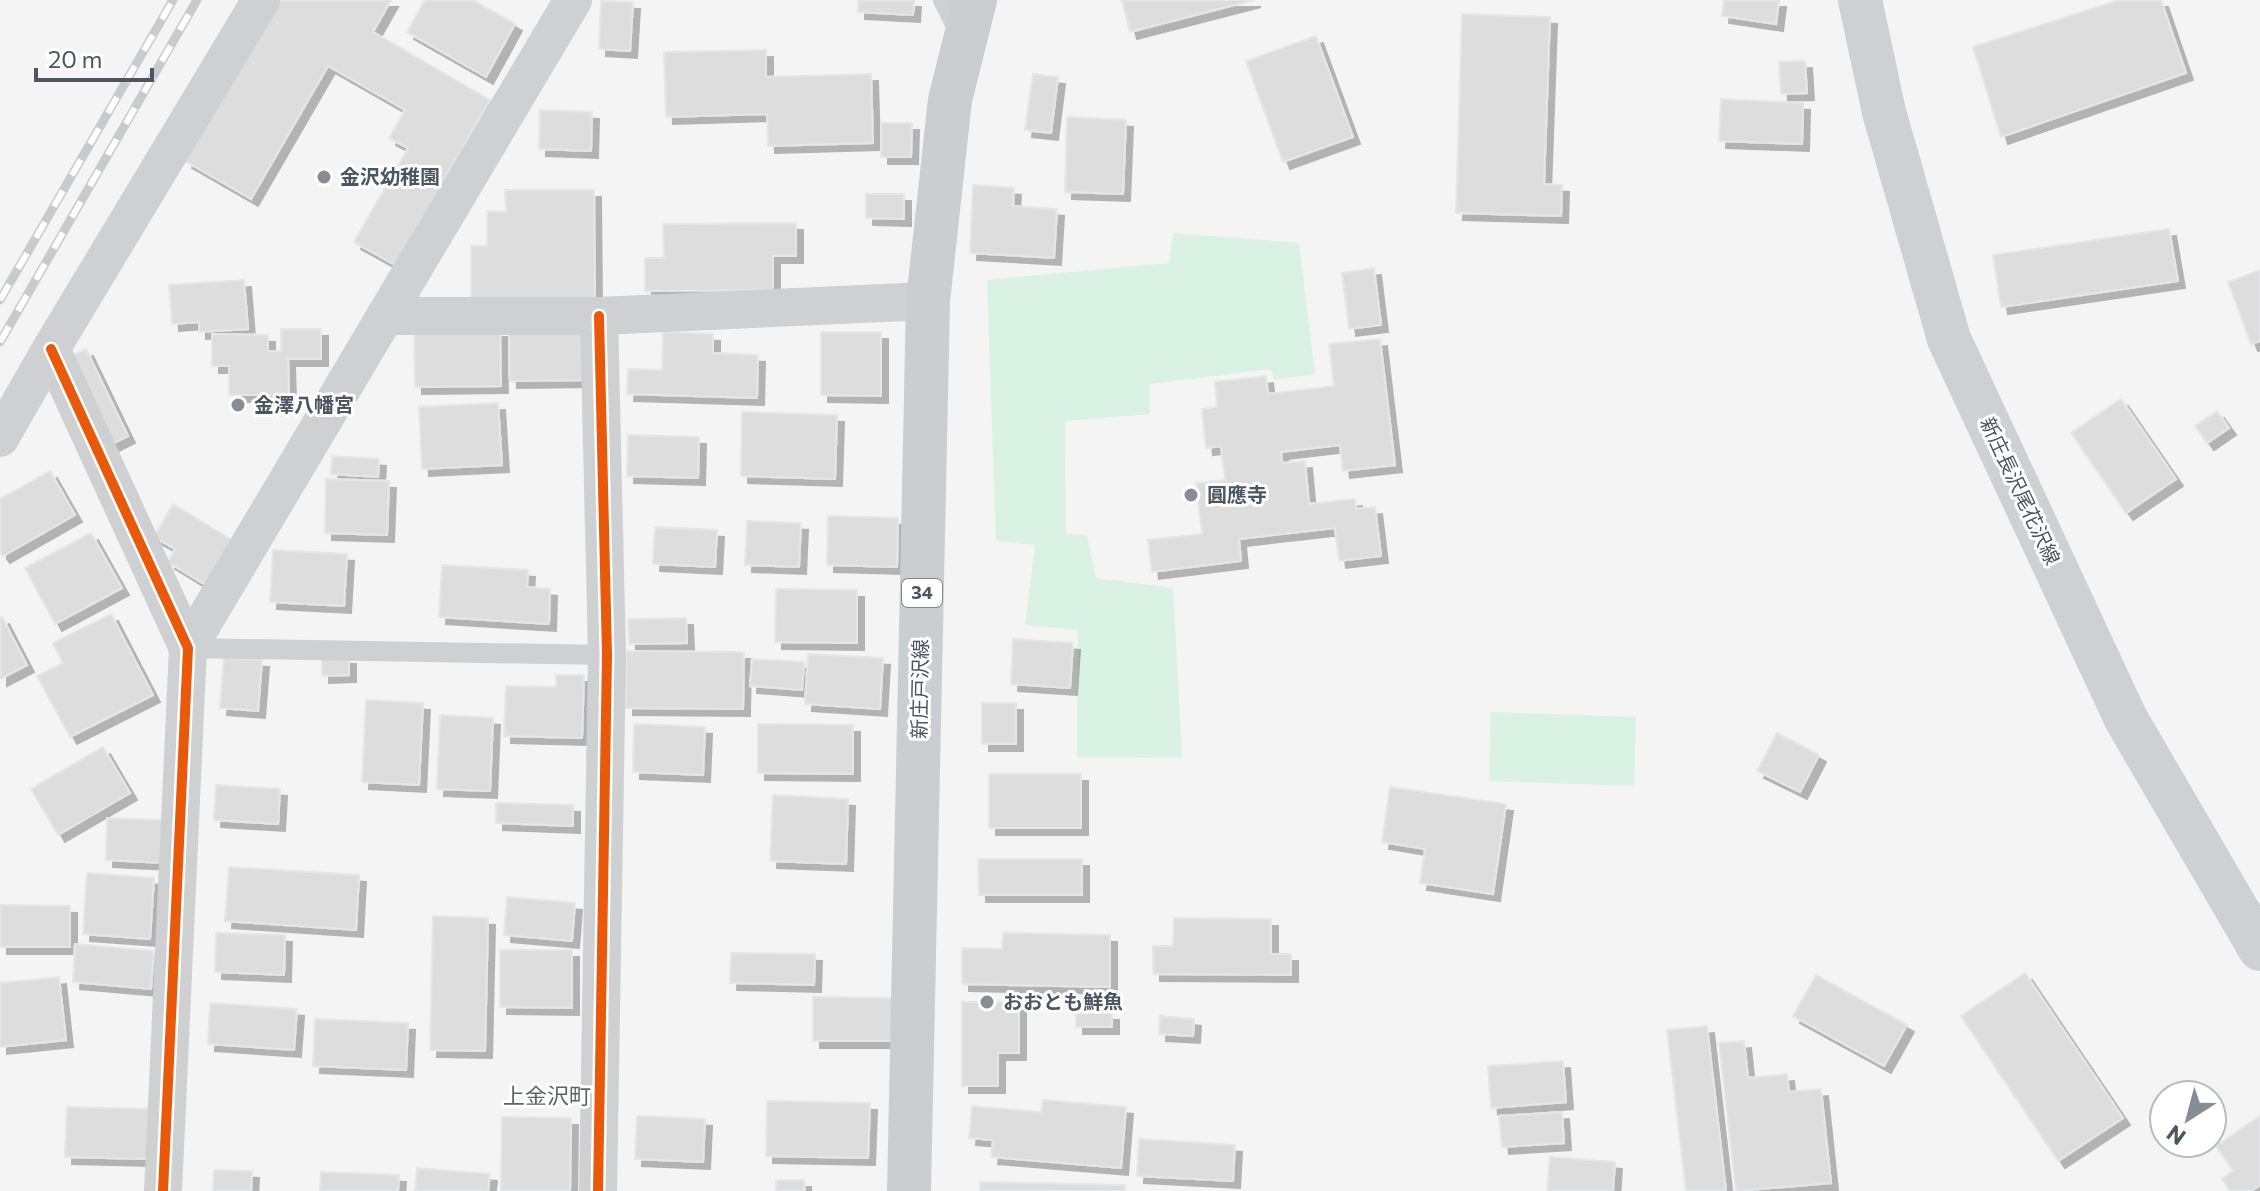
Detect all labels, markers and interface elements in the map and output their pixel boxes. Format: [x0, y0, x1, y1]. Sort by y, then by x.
scale bar [36, 32, 152, 82]
text: 20 m [48, 44, 102, 73]
place label: 金沢幼稚園 [340, 164, 440, 188]
marker: 金沢幼稚園 [315, 168, 333, 186]
place label: 金澤八幡宮 [254, 392, 354, 416]
marker: 金澤八幡宮 [229, 396, 247, 414]
street label: 新庄長沢尾花沢線 [1976, 413, 2066, 568]
place label: 圓應寺 [1207, 482, 1267, 506]
marker: 圓應寺 [1182, 486, 1200, 504]
road number: 34 [902, 579, 942, 607]
street label: 新庄戸沢線 [906, 639, 932, 739]
place label: おおとも鮮魚 [1003, 989, 1123, 1013]
marker: おおとも鮮魚 [978, 993, 996, 1011]
north arrow [2148, 1079, 2228, 1159]
district label: 上金沢町 [503, 1082, 591, 1109]
text: N [2161, 1120, 2191, 1151]

